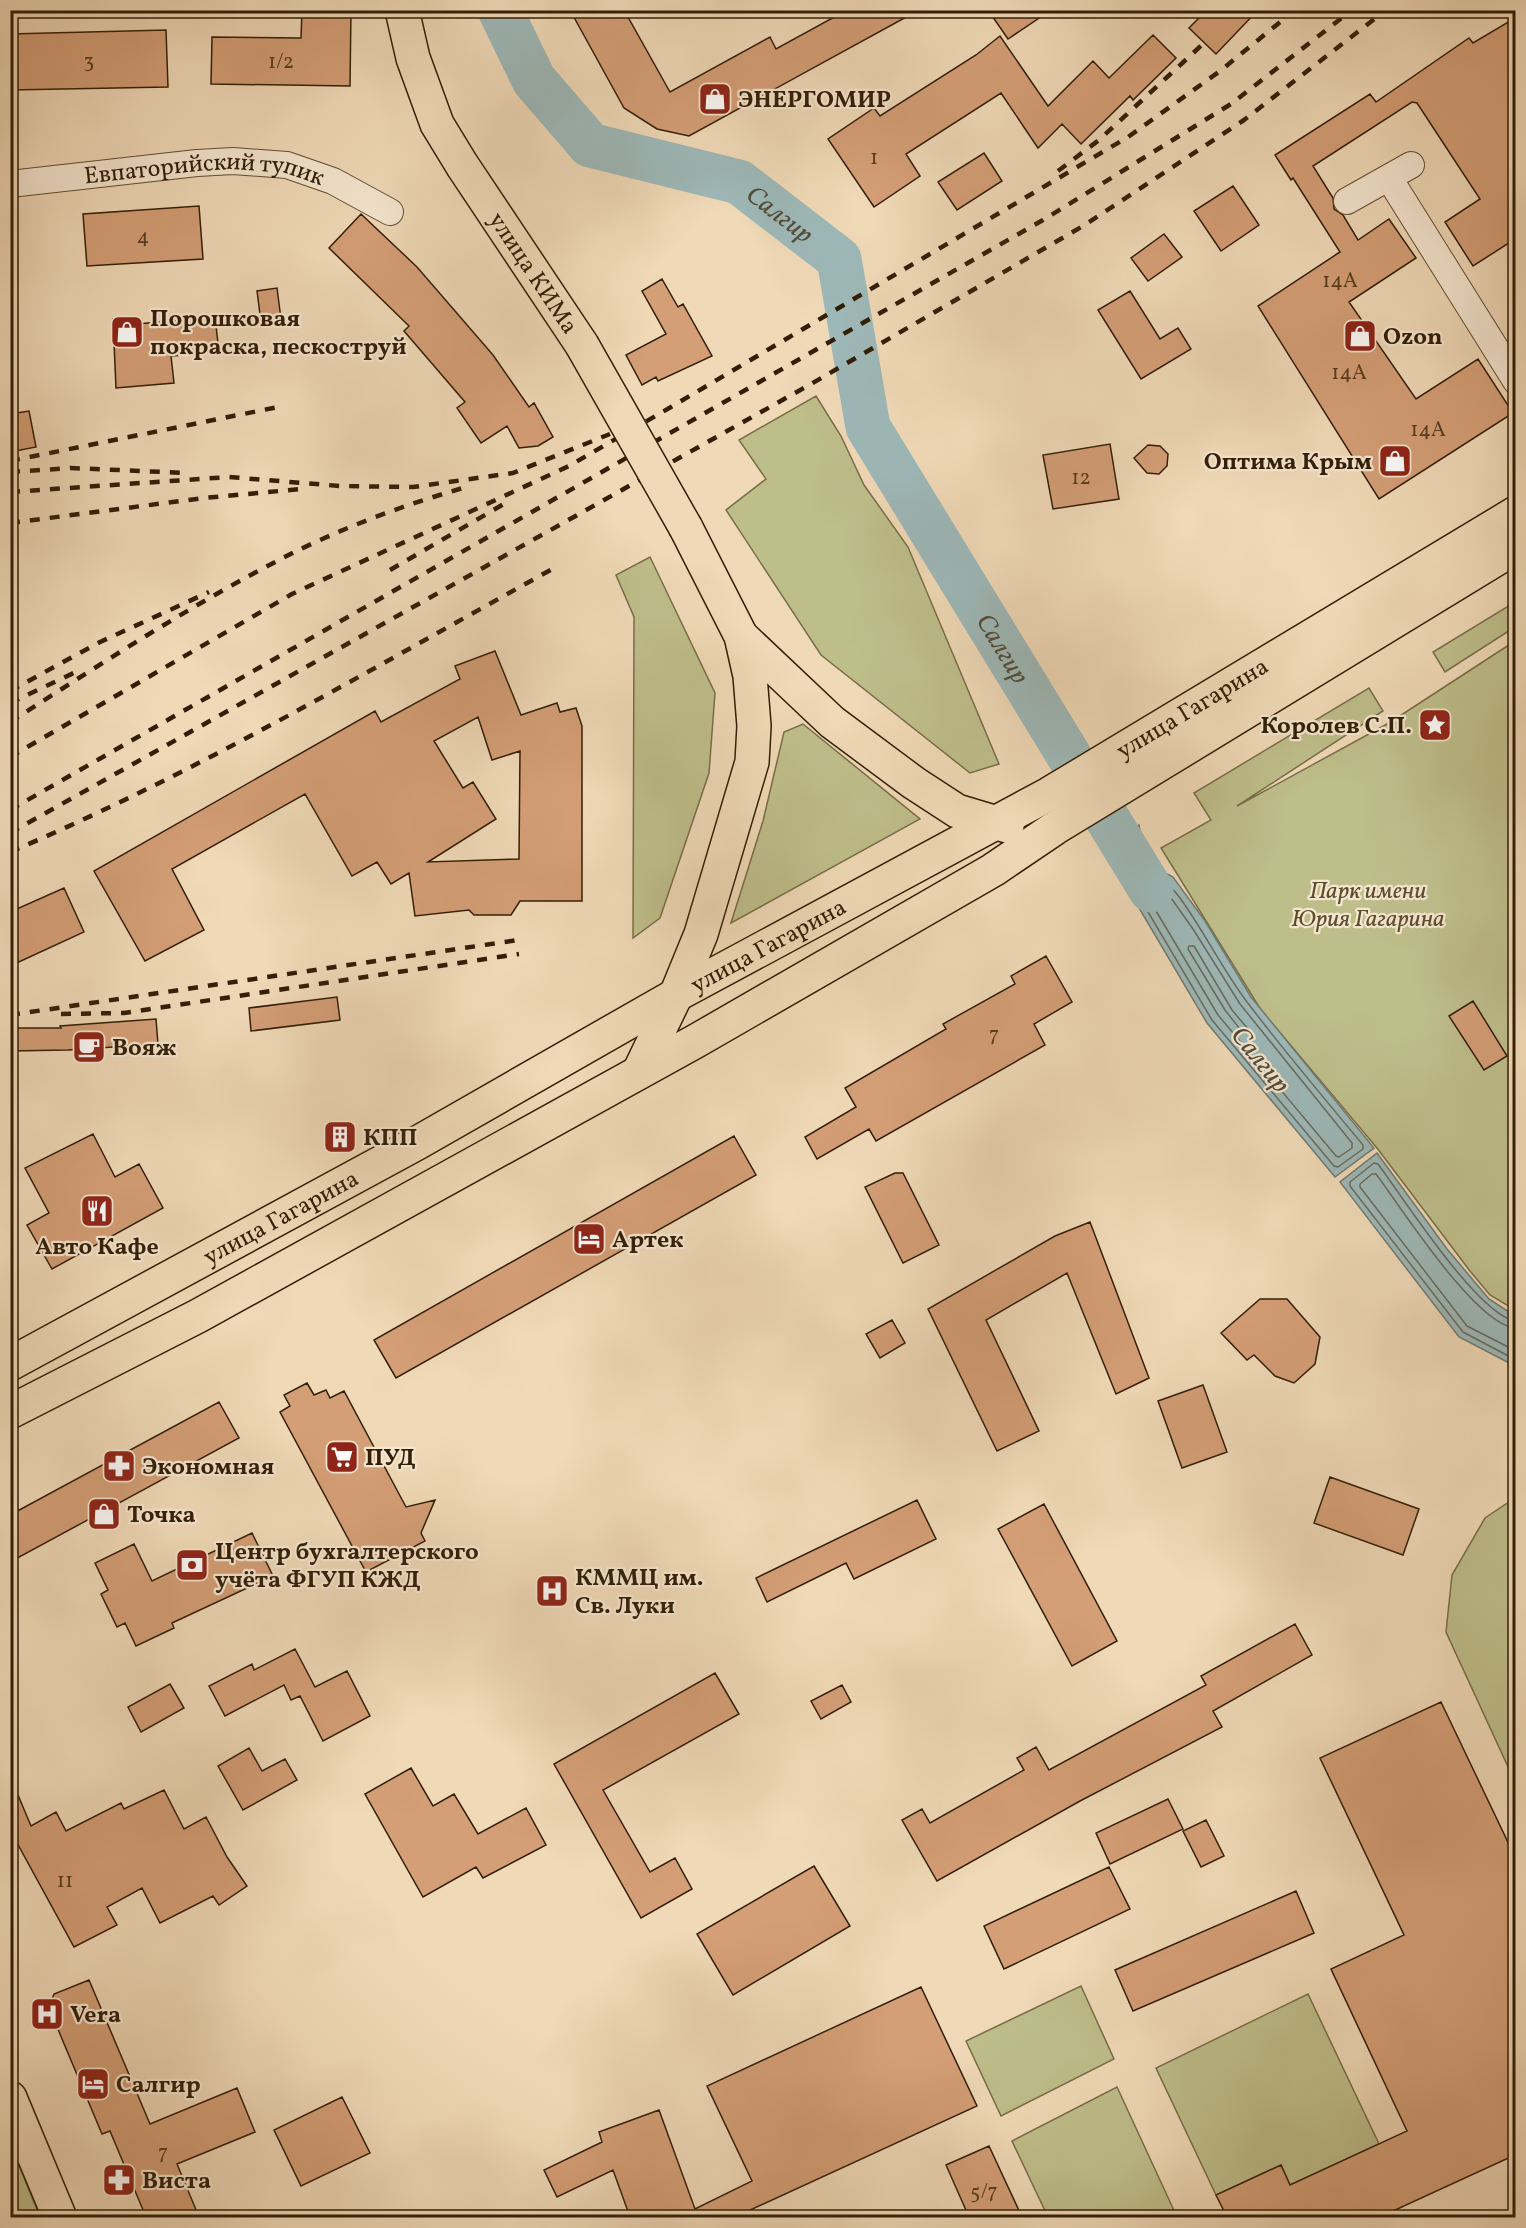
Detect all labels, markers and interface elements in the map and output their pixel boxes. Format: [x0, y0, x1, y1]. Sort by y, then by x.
house number: 3 [84, 47, 94, 76]
house number: 1/2 [268, 48, 294, 77]
shop icon: ЭНЕРГОМИР [697, 81, 733, 117]
place label: ЭНЕРГОМИР [738, 84, 891, 118]
house number: 1 [870, 144, 878, 173]
street label: Евпаторийский тупик [83, 146, 329, 196]
water label: Салгир [738, 178, 820, 253]
street label: улица КИМа [479, 206, 585, 342]
house number: 4 [137, 223, 149, 252]
house number: 14А [1322, 267, 1358, 296]
place label: Порошковая покраска, пескоструй [150, 303, 407, 365]
shop icon: Порошковая покраска, пескоструй [109, 314, 145, 350]
shop icon: Ozon [1342, 318, 1378, 354]
place label: Ozon [1383, 321, 1443, 355]
house number: 14А [1331, 359, 1367, 388]
house number: 14А [1410, 416, 1446, 445]
shop icon: Оптима Крым [1377, 443, 1413, 479]
place label: Оптима Крым [1204, 446, 1372, 480]
house number: 12 [1071, 464, 1091, 493]
water label: Салгир [966, 607, 1037, 691]
street label: улица Гагарина [1110, 651, 1276, 769]
place icon: Королев С.П. [1417, 707, 1453, 743]
place label: Королев С.П. [1260, 710, 1412, 744]
park label: Парк имени Юрия Гагарина [1291, 875, 1445, 937]
street label: улица Гагарина [685, 891, 853, 1003]
water label: Салгир [1222, 1019, 1297, 1101]
house number: 7 [989, 1021, 999, 1050]
cafe icon: Вояж [71, 1029, 107, 1065]
place label: Вояж [112, 1032, 176, 1066]
building icon: КПП [322, 1119, 358, 1155]
place label: КПП [363, 1122, 417, 1156]
street label: улица Гагарина [198, 1163, 365, 1275]
restaurant icon: Авто Кафе [79, 1193, 115, 1229]
hotel icon: Артек [571, 1221, 607, 1257]
place label: Артек [612, 1224, 684, 1258]
place label: Авто Кафе [35, 1231, 159, 1265]
supermarket icon: ПУД [324, 1439, 360, 1475]
place label: ПУД [365, 1442, 416, 1476]
pharmacy icon: Экономная [101, 1448, 137, 1484]
place label: Экономная [142, 1451, 274, 1485]
shop icon: Точка [86, 1496, 122, 1532]
place label: Точка [127, 1499, 196, 1533]
place label: Центр бухгалтерского учёта ФГУП КЖД [215, 1536, 479, 1598]
bank icon: Центр бухгалтерского учёта ФГУП КЖД [174, 1547, 210, 1583]
place label: КММЦ им. Св. Луки [575, 1562, 704, 1624]
hospital icon: КММЦ им. Св. Луки [534, 1573, 570, 1609]
house number: 11 [57, 1867, 73, 1896]
hospital icon: Vera [29, 1996, 65, 2032]
place label: Vera [70, 1999, 121, 2033]
hotel icon: Салгир [75, 2066, 111, 2102]
place label: Салгир [116, 2069, 201, 2103]
house number: 7 [158, 2139, 168, 2168]
pharmacy icon: Виста [101, 2162, 137, 2198]
place label: Виста [142, 2165, 211, 2199]
house number: 5/7 [970, 2178, 998, 2207]

